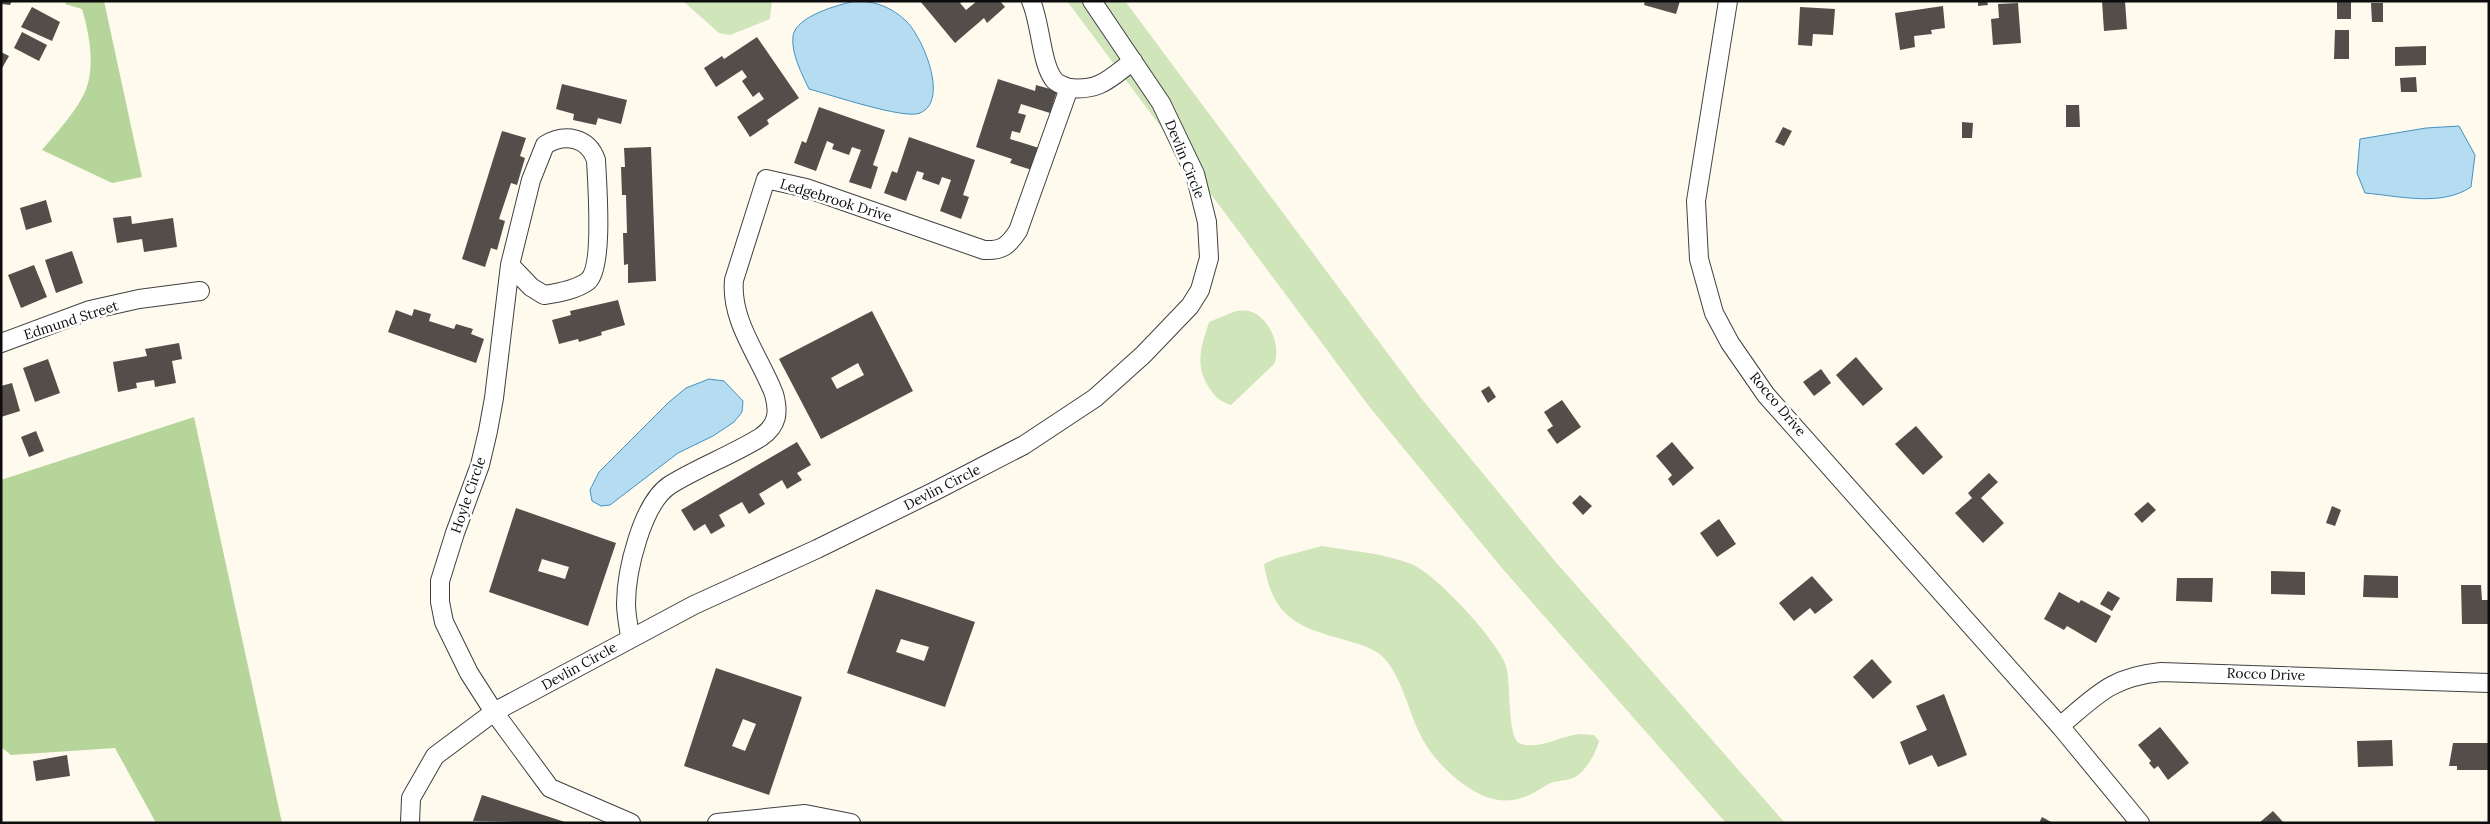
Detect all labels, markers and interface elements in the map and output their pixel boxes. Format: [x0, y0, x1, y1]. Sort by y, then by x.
street label: Devlin Circle [1161, 117, 1209, 201]
street label: Ledgebrook Drive [778, 174, 894, 226]
street label: Edmund Street [22, 296, 121, 344]
street label: Rocco Drive [1746, 368, 1810, 440]
street label: Hoyle Circle [447, 454, 490, 536]
street label: Devlin Circle [901, 460, 984, 514]
street label: Devlin Circle [538, 638, 620, 694]
street label: Rocco Drive [2226, 664, 2306, 684]

